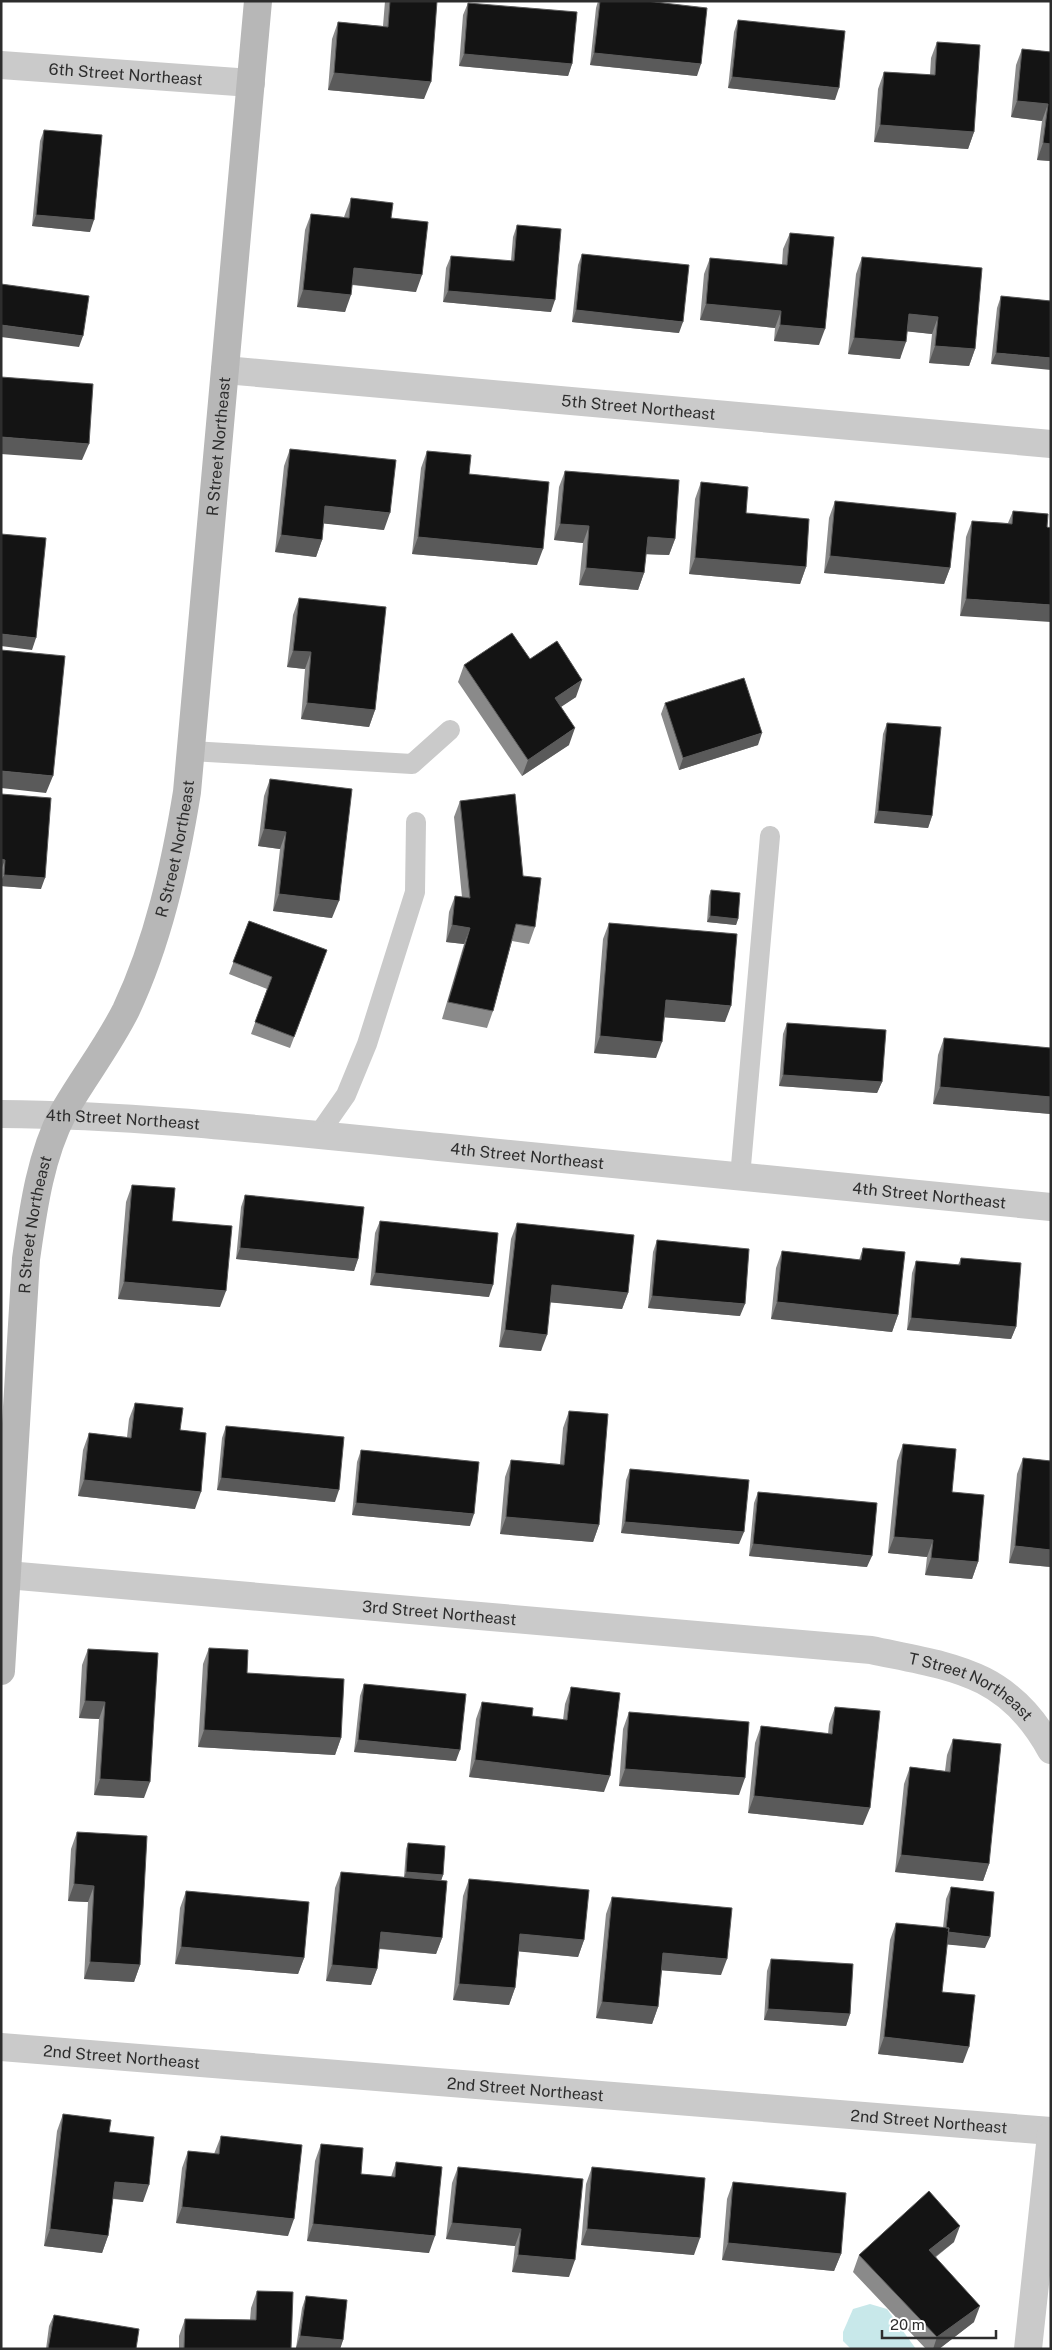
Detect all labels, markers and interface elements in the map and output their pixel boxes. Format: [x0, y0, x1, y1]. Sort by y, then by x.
street label: 6th Street Northeast [48, 59, 203, 89]
street label: R Street Northeast [202, 376, 234, 517]
street label: 5th Street Northeast [560, 391, 716, 423]
street label: R Street Northeast [151, 779, 198, 920]
street label: 4th Street Northeast [45, 1105, 201, 1133]
street label: 4th Street Northeast [449, 1139, 605, 1173]
street label: R Street Northeast [14, 1153, 55, 1294]
street label: 4th Street Northeast [851, 1178, 1007, 1212]
street label: 3rd Street Northeast [361, 1596, 517, 1629]
street label: T Street Northeast [907, 1648, 1037, 1724]
street label: 2nd Street Northeast [42, 2041, 201, 2072]
street label: 2nd Street Northeast [446, 2073, 605, 2105]
street label: 2nd Street Northeast [850, 2105, 1008, 2137]
scale bar [882, 2308, 996, 2340]
text: 20 m [890, 2316, 925, 2333]

